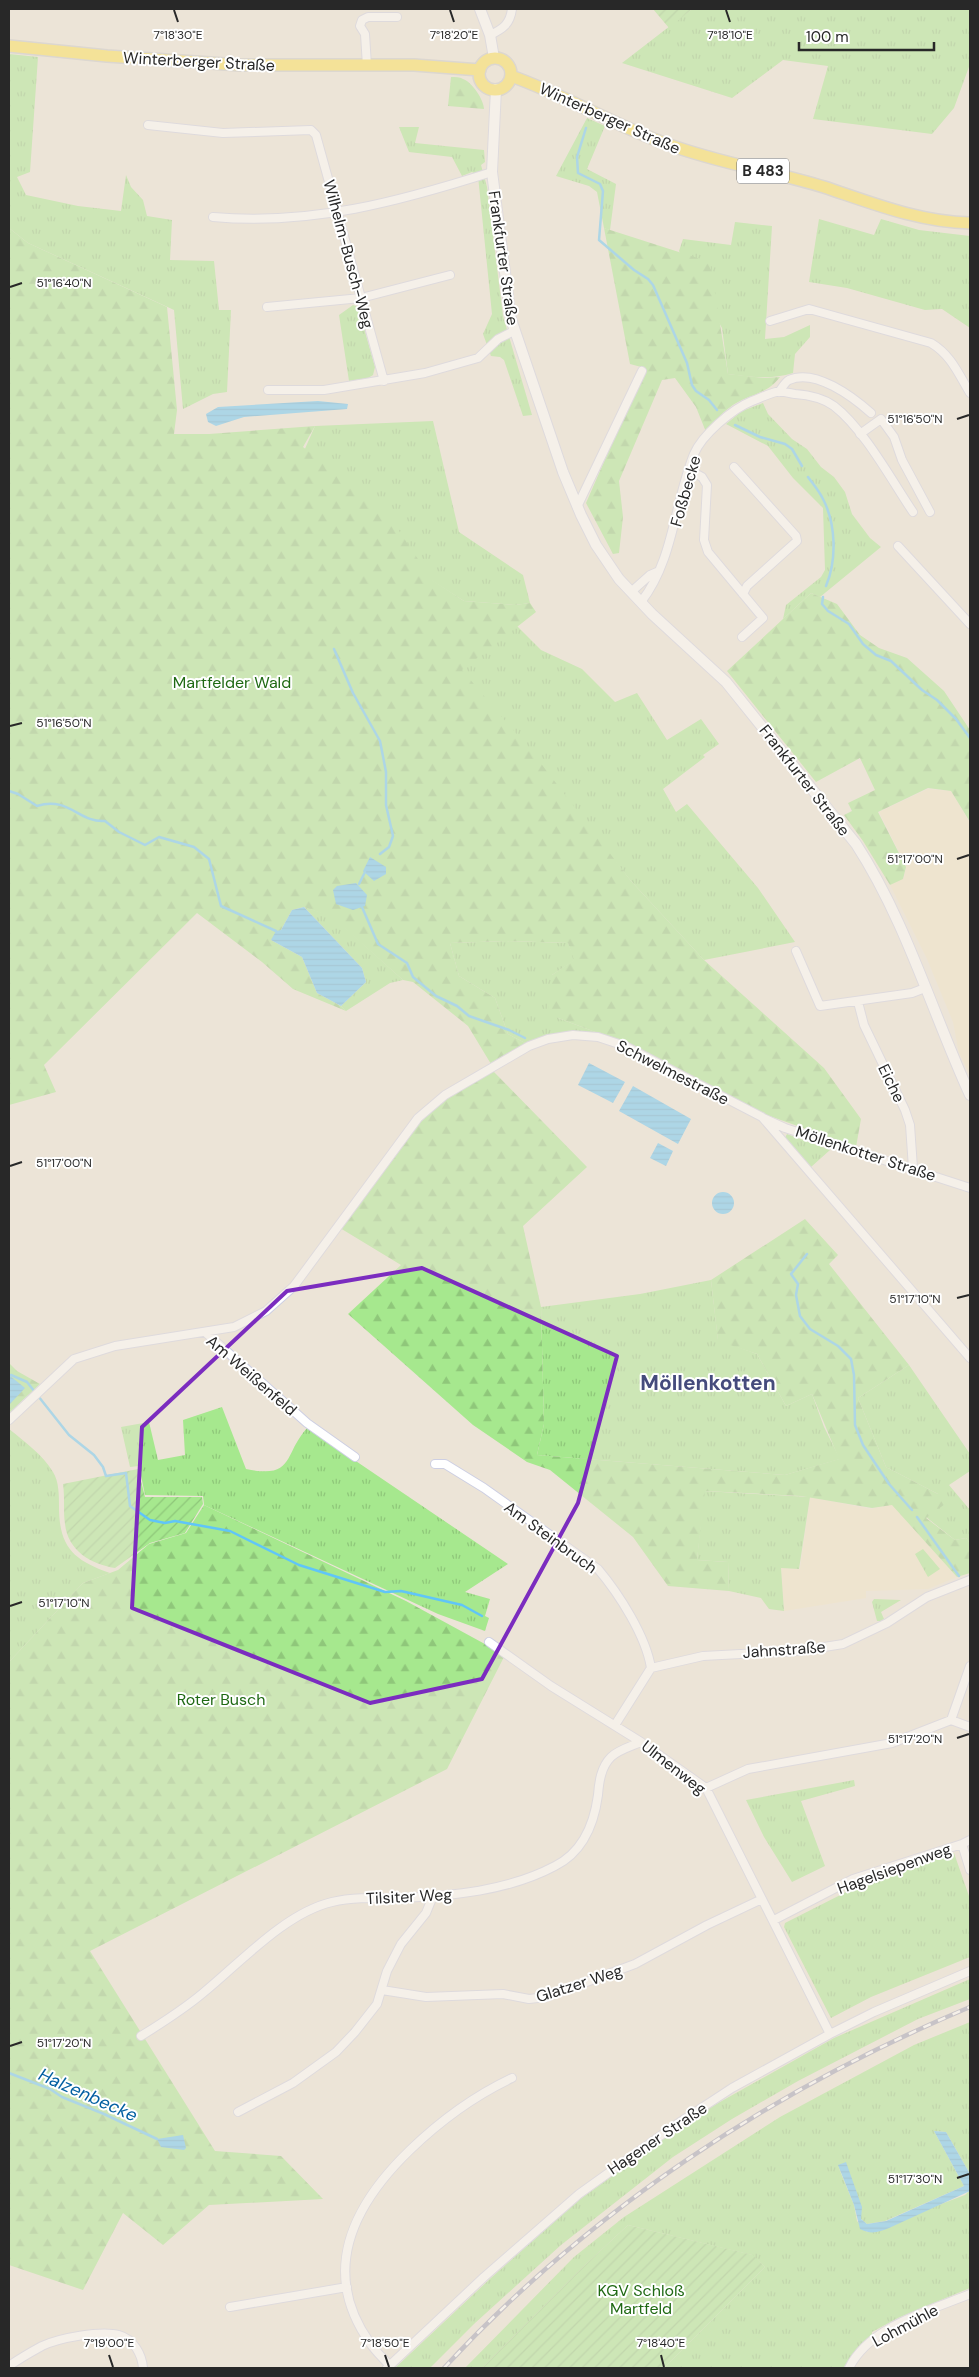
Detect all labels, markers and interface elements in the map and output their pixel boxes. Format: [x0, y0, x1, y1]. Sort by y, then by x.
scale bar [799, 20, 934, 52]
text: 7°18'30"E [153, 27, 203, 43]
text: 7°18'20"E [430, 27, 479, 43]
text: 7°18'10"E [707, 27, 753, 43]
text: 100 m [806, 27, 849, 47]
street label: Winterberger Straße [123, 47, 275, 76]
street label: Winterberger Straße [536, 78, 683, 159]
road number: B 483 [737, 158, 789, 184]
street label: Wilhelm-Busch-Weg [319, 177, 379, 331]
street label: Frankfurter Straße [484, 189, 523, 327]
text: 51°16'40"N [36, 275, 92, 291]
text: 51°16'50"N [887, 411, 943, 427]
street label: Foßbecke [665, 453, 706, 529]
park label: Martfelder Wald [173, 672, 291, 693]
text: 51°16'50"N [36, 715, 92, 731]
street label: Frankfurter Straße [755, 720, 855, 840]
text: 51°17'00"N [887, 851, 943, 867]
street label: Schwelmestraße [613, 1035, 733, 1110]
street label: Eiche [873, 1060, 910, 1106]
street label: Möllenkotter Straße [793, 1121, 939, 1186]
text: 51°17'00"N [36, 1155, 92, 1171]
text: 51°17'10"N [889, 1291, 941, 1307]
street label: Am Weißenfeld [202, 1330, 301, 1420]
district label: Möllenkotten [640, 1369, 776, 1397]
street label: Am Steinbruch [500, 1497, 601, 1578]
text: 51°17'10"N [38, 1595, 90, 1611]
street label: Jahnstraße [742, 1636, 826, 1663]
park label: Roter Busch [177, 1689, 265, 1710]
text: 51°17'20"N [888, 1731, 942, 1747]
street label: Ulmenweg [637, 1736, 710, 1799]
street label: Hagelsiepenweg [834, 1838, 954, 1899]
street label: Tilsiter Weg [365, 1884, 453, 1909]
street label: Glatzer Weg [533, 1960, 625, 2007]
text: 51°17'20"N [37, 2035, 91, 2051]
water label: Halzenbecke [35, 2062, 141, 2128]
street label: Hagener Straße [604, 2097, 711, 2179]
text: 51°17'30"N [888, 2171, 942, 2187]
park label: KGV Schloß Martfeld [597, 2280, 685, 2319]
street label: Lohmühle [868, 2299, 942, 2352]
text: 7°19'00"E [84, 2335, 134, 2351]
text: 7°18'50"E [361, 2335, 410, 2351]
text: 7°18'40"E [637, 2335, 686, 2351]

